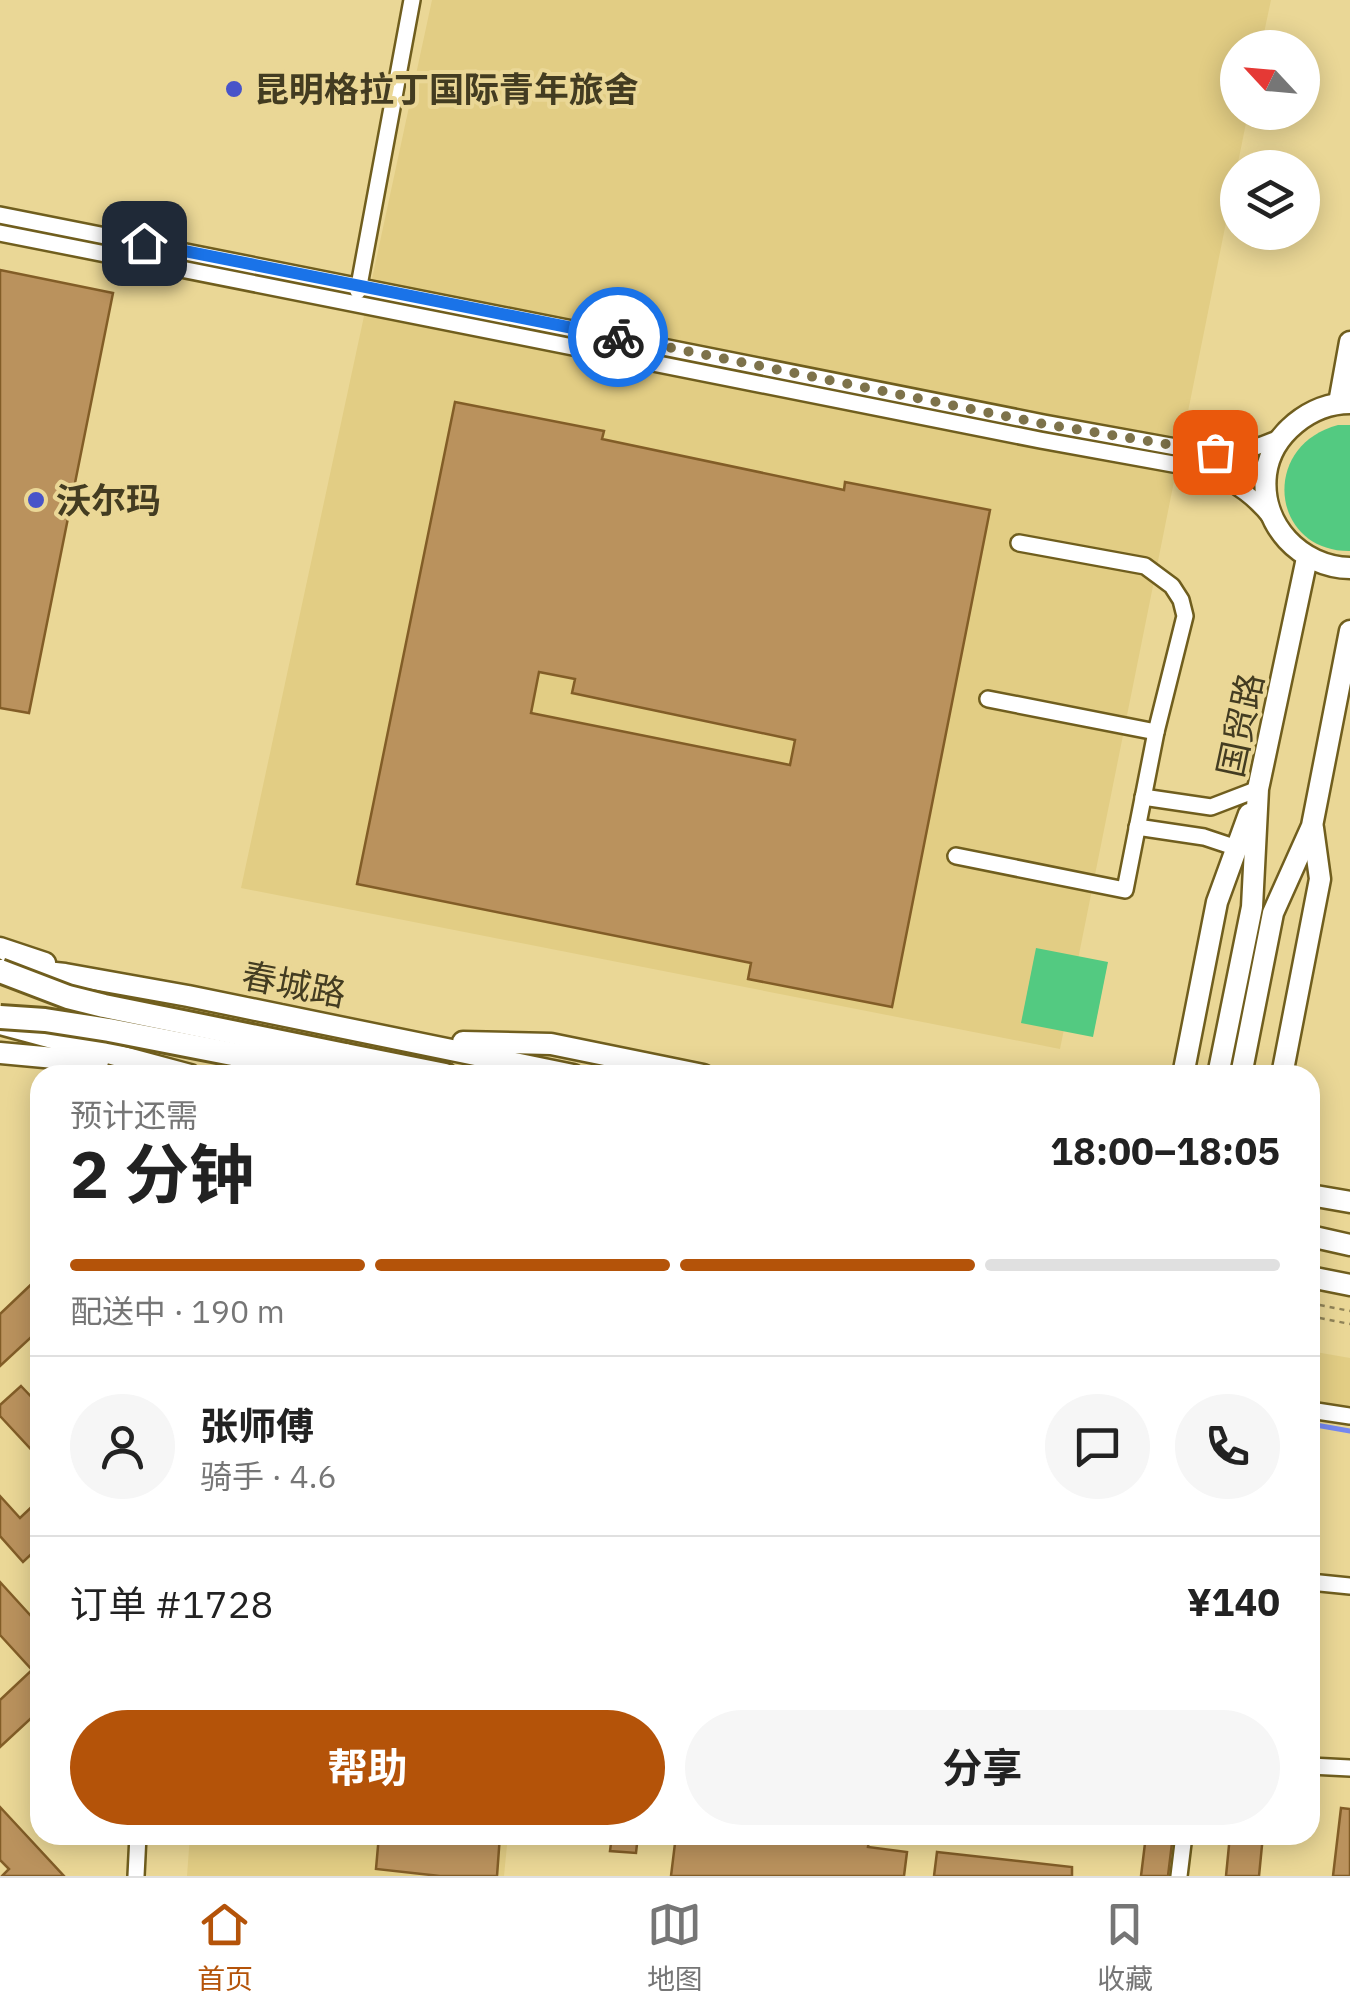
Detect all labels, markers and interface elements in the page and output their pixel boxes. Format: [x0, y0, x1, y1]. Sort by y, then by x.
north arrow [1220, 30, 1320, 130]
map controls [1220, 30, 1320, 250]
place label: 昆明格拉丁国际青年旅舍 [254, 66, 639, 112]
marker: 昆明格拉丁国际青年旅舍 [223, 78, 245, 100]
button: layers [1220, 150, 1320, 250]
pin [102, 201, 187, 286]
icon: home [117, 216, 172, 271]
courier [568, 287, 668, 387]
icon: bike [591, 310, 646, 365]
pin [1173, 410, 1258, 495]
icon: bag [1188, 425, 1243, 480]
place label: 沃尔玛 [56, 477, 161, 523]
marker: 沃尔玛 [25, 489, 47, 511]
street label: 国贸路 [1207, 669, 1273, 781]
street label: 春城路 [238, 951, 350, 1017]
text: 预计还需 [70, 1094, 198, 1136]
text: 18:00–18:05 [1050, 1126, 1280, 1175]
text: 2 分钟 [70, 1131, 254, 1216]
text: 配送中 · 190 m [70, 1290, 285, 1332]
button: person [70, 1394, 175, 1499]
button: chat [1045, 1394, 1150, 1499]
button: phone [1175, 1394, 1280, 1499]
text: 张师傅 [200, 1401, 314, 1450]
text: 骑手 · 4.6 [200, 1455, 337, 1497]
text: ¥140 [1187, 1577, 1280, 1626]
text: 订单 #1728 [70, 1579, 273, 1628]
button: 帮助 [70, 1710, 665, 1825]
button: 分享 [685, 1710, 1280, 1825]
tab: 首页 [197, 1897, 253, 1997]
tab: 地图 [647, 1897, 703, 1997]
tab: 收藏 [1097, 1897, 1153, 1997]

